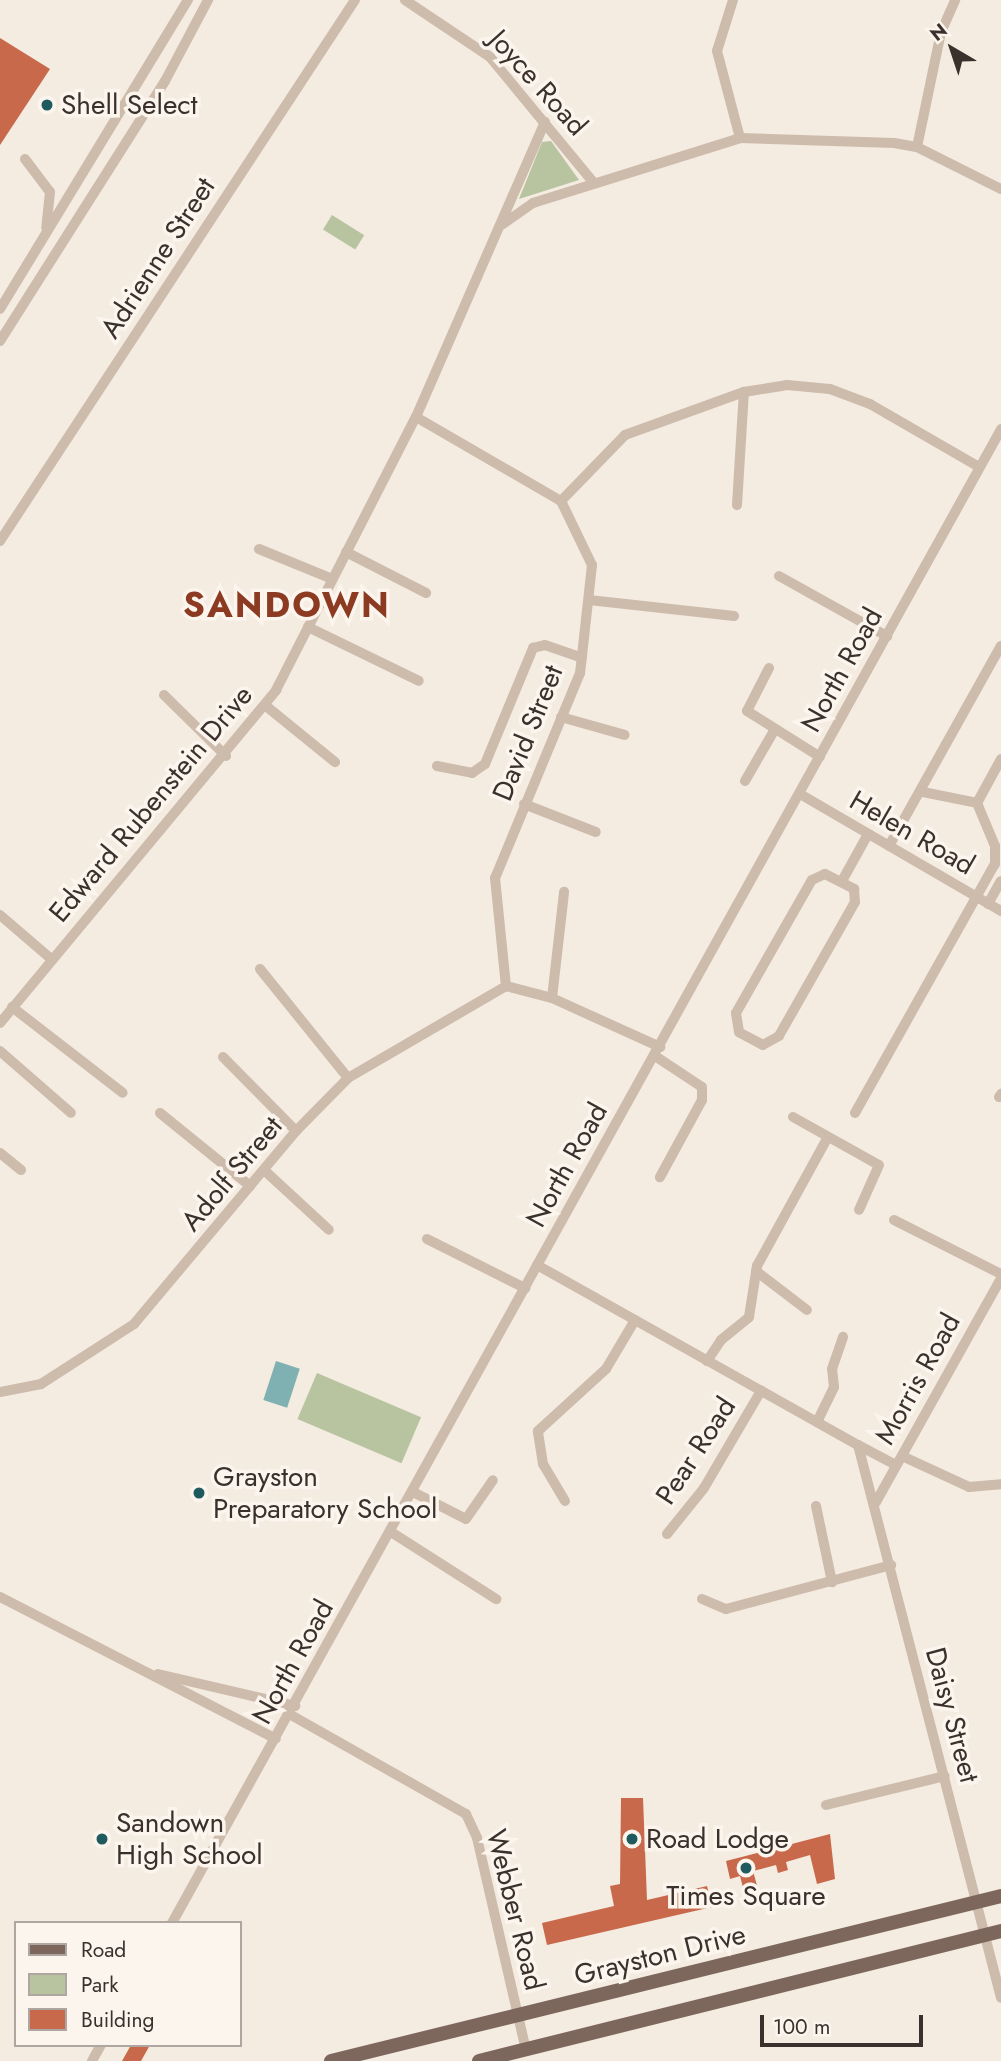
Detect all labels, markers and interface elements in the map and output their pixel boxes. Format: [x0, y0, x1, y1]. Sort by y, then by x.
north arrow [917, 14, 987, 84]
text: N [924, 17, 953, 48]
street label: Joyce Road [482, 23, 594, 143]
place label: Shell Select [61, 88, 197, 122]
marker: Shell Select [39, 97, 55, 113]
street label: Adrienne Street [94, 171, 222, 345]
district label: SANDOWN [184, 584, 390, 626]
street label: North Road [794, 602, 890, 738]
street label: David Street [486, 660, 570, 806]
street label: Edward Rubenstein Drive [42, 679, 260, 929]
street label: Helen Road [843, 784, 981, 882]
street label: North Road [519, 1097, 615, 1233]
street label: Adolf Street [174, 1110, 290, 1238]
street label: Morris Road [868, 1308, 968, 1450]
street label: Pear Road [649, 1391, 743, 1511]
place label: Grayston Preparatory School [213, 1460, 438, 1526]
marker: Grayston Preparatory School [191, 1485, 207, 1501]
street label: North Road [245, 1594, 341, 1730]
street label: Daisy Street [918, 1644, 986, 1786]
place label: Sandown High School [116, 1806, 263, 1872]
place label: Road Lodge [646, 1822, 789, 1856]
street label: Webber Road [479, 1826, 551, 1994]
marker: Sandown High School [94, 1831, 110, 1847]
marker: Road Lodge [624, 1831, 640, 1847]
marker: Times Square [738, 1860, 754, 1876]
place label: Times Square [666, 1879, 826, 1913]
street label: Grayston Drive [571, 1917, 749, 1993]
legend [14, 1921, 242, 2047]
text: Road [81, 1935, 126, 1965]
text: Park [81, 1970, 118, 2000]
scale bar [763, 2002, 926, 2046]
text: Building [81, 2005, 154, 2035]
text: 100 m [773, 2012, 830, 2042]

